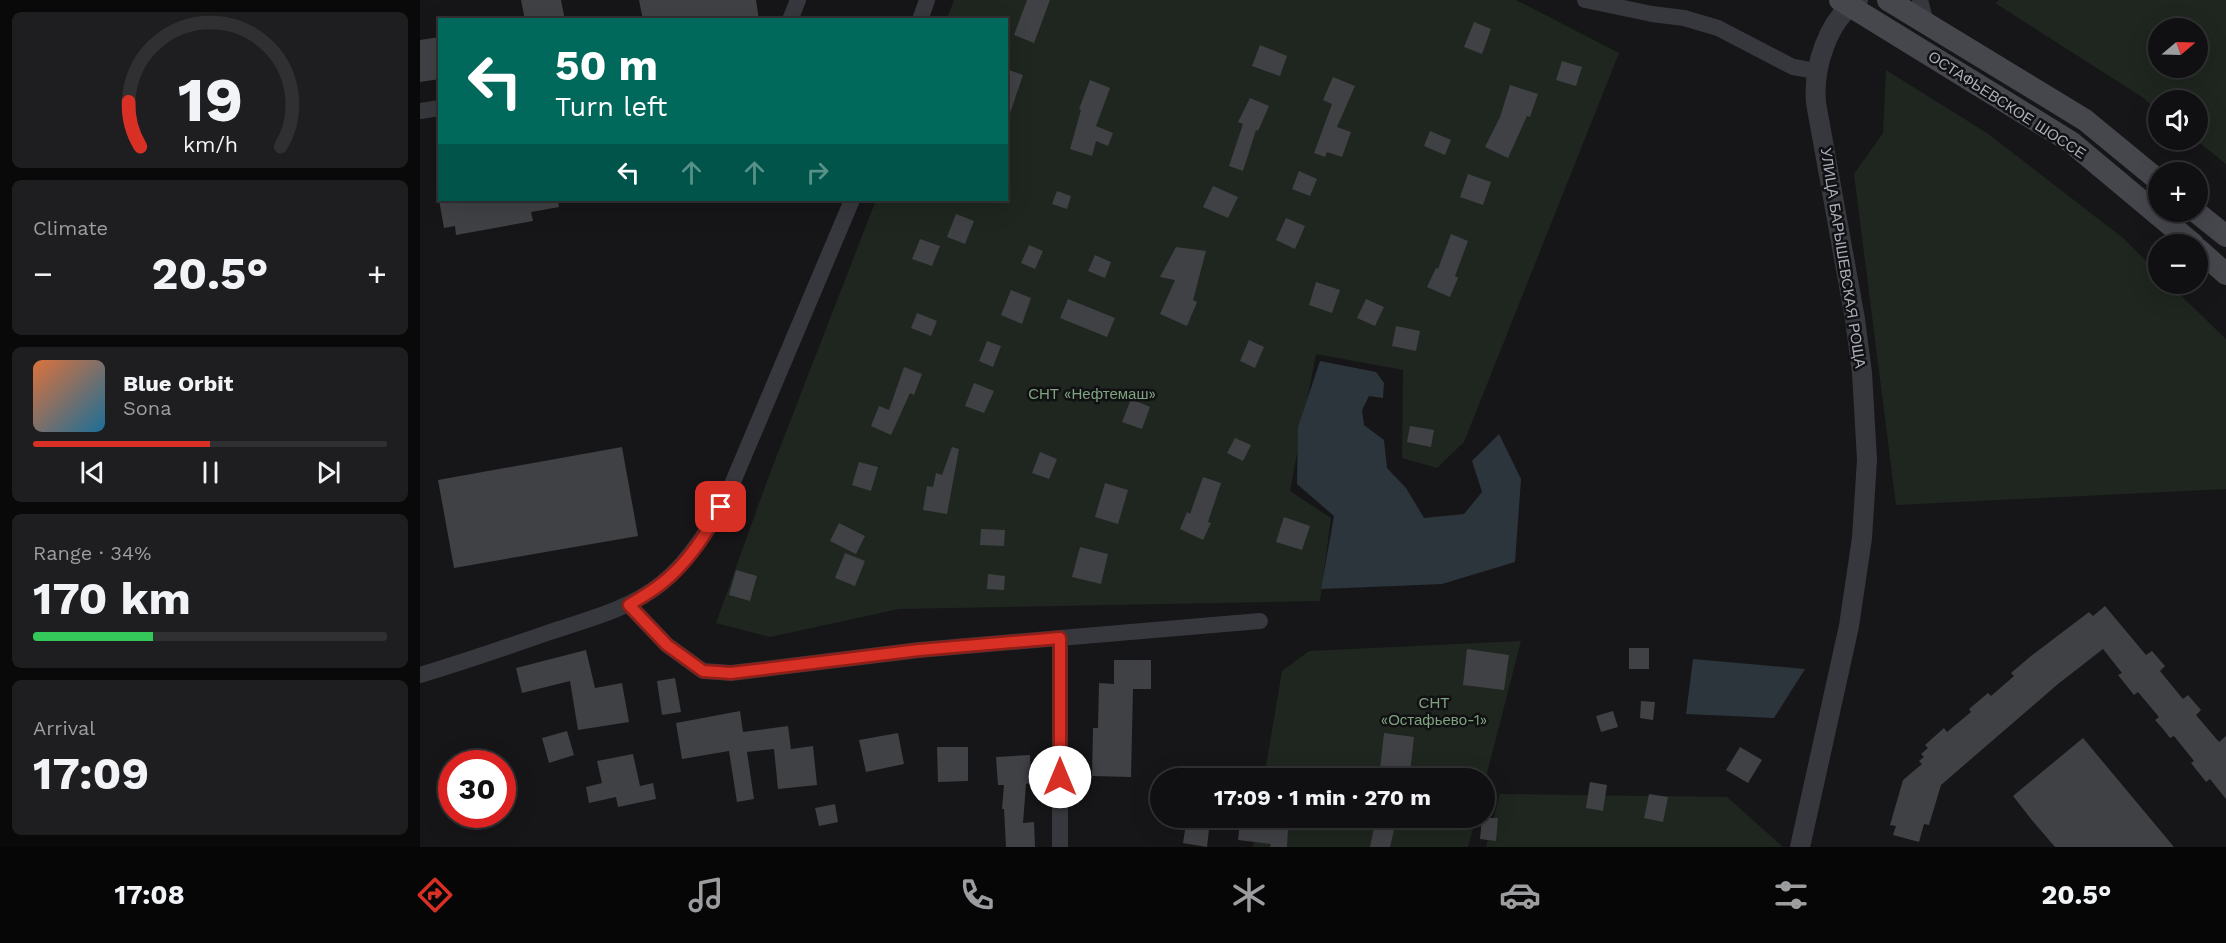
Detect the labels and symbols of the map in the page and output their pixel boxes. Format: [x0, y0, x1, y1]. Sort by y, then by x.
north arrow [2148, 18, 2208, 78]
street label: ОСТАФЬЕВСКОЕ ШОССЕ [1925, 47, 2089, 163]
street label: УЛИЦА БАРЫШЕВСКАЯ РОЩА [1817, 147, 1869, 369]
park label: СНТ «Нефтемаш» [1028, 385, 1156, 403]
pin [695, 481, 746, 532]
park label: СНТ «Остафьево-1» [1381, 694, 1487, 729]
position arrow [1028, 745, 1092, 809]
speed limit sign: 30 [438, 750, 516, 828]

